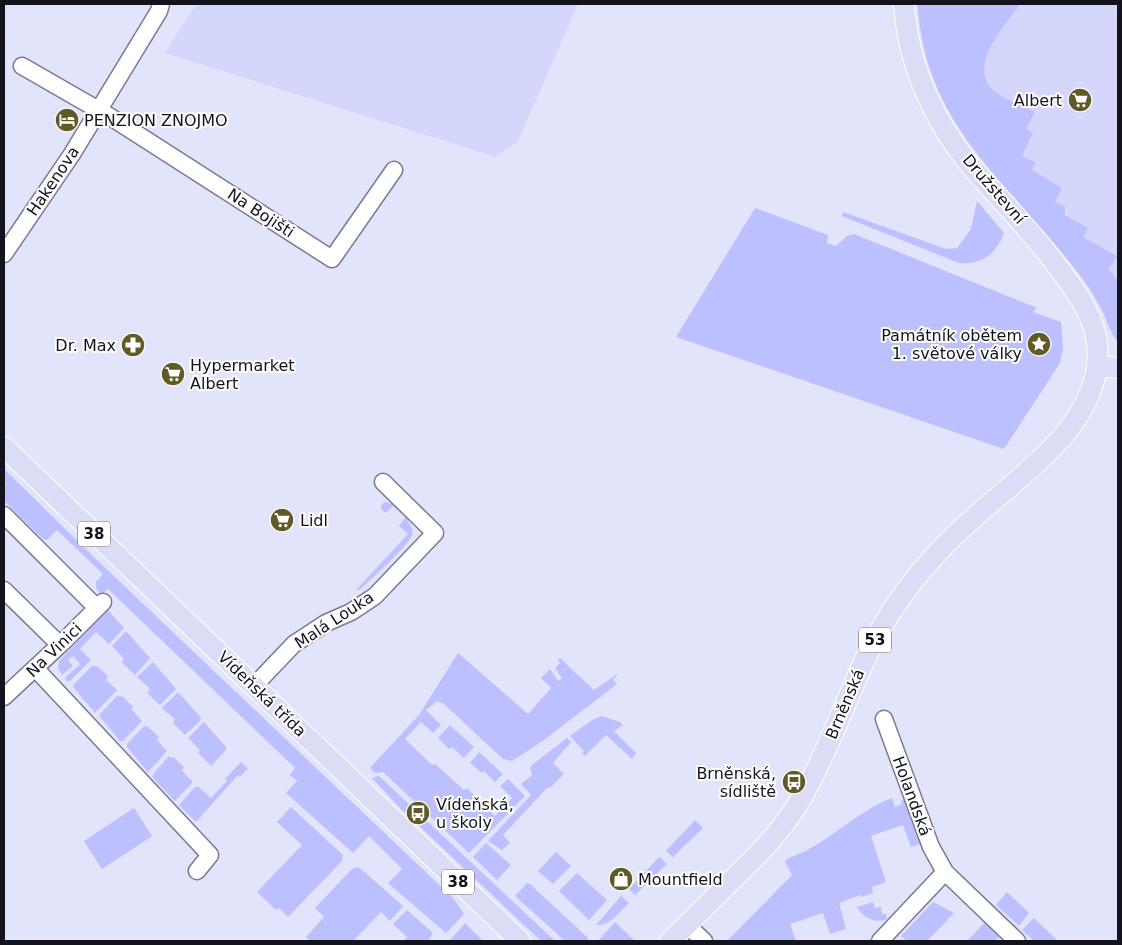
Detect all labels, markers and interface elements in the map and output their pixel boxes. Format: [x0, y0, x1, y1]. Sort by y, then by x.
supermarket icon: Albert [1067, 87, 1093, 113]
place label: Albert [1014, 91, 1062, 110]
hotel icon: PENZION ZNOJMO [54, 107, 80, 133]
place label: PENZION ZNOJMO [84, 111, 228, 130]
street label: Hakenova [23, 143, 83, 219]
street label: Družstevní [959, 150, 1030, 228]
street label: Na Bojišti [224, 184, 298, 242]
place label: Památník obětem 1. světové války [881, 326, 1022, 363]
place icon: Památník obětem 1. světové války [1026, 331, 1052, 357]
pharmacy icon: Dr. Max [120, 332, 146, 358]
place label: Dr. Max [55, 336, 116, 355]
place label: Hypermarket Albert [190, 356, 295, 393]
supermarket icon: Hypermarket Albert [160, 361, 186, 387]
supermarket icon: Lidl [269, 507, 295, 533]
place label: Lidl [300, 511, 328, 530]
road number: 38 [78, 522, 110, 546]
street label: Malá Louka [291, 587, 377, 653]
street label: Na Vinici [22, 619, 86, 681]
road number: 53 [859, 628, 891, 652]
street label: Vídeňská třída [214, 647, 310, 741]
street label: Brněnská [822, 666, 868, 742]
street label: Holandská [889, 754, 935, 838]
place label: Brněnská, sídliště [696, 764, 776, 801]
bus stop icon: Brněnská, sídliště [781, 769, 807, 795]
place label: Vídeňská, u školy [436, 795, 514, 832]
bus stop icon: Vídeňská, u školy [405, 800, 431, 826]
shop icon: Mountfield [608, 866, 634, 892]
road number: 38 [442, 870, 474, 894]
place label: Mountfield [638, 870, 723, 889]

